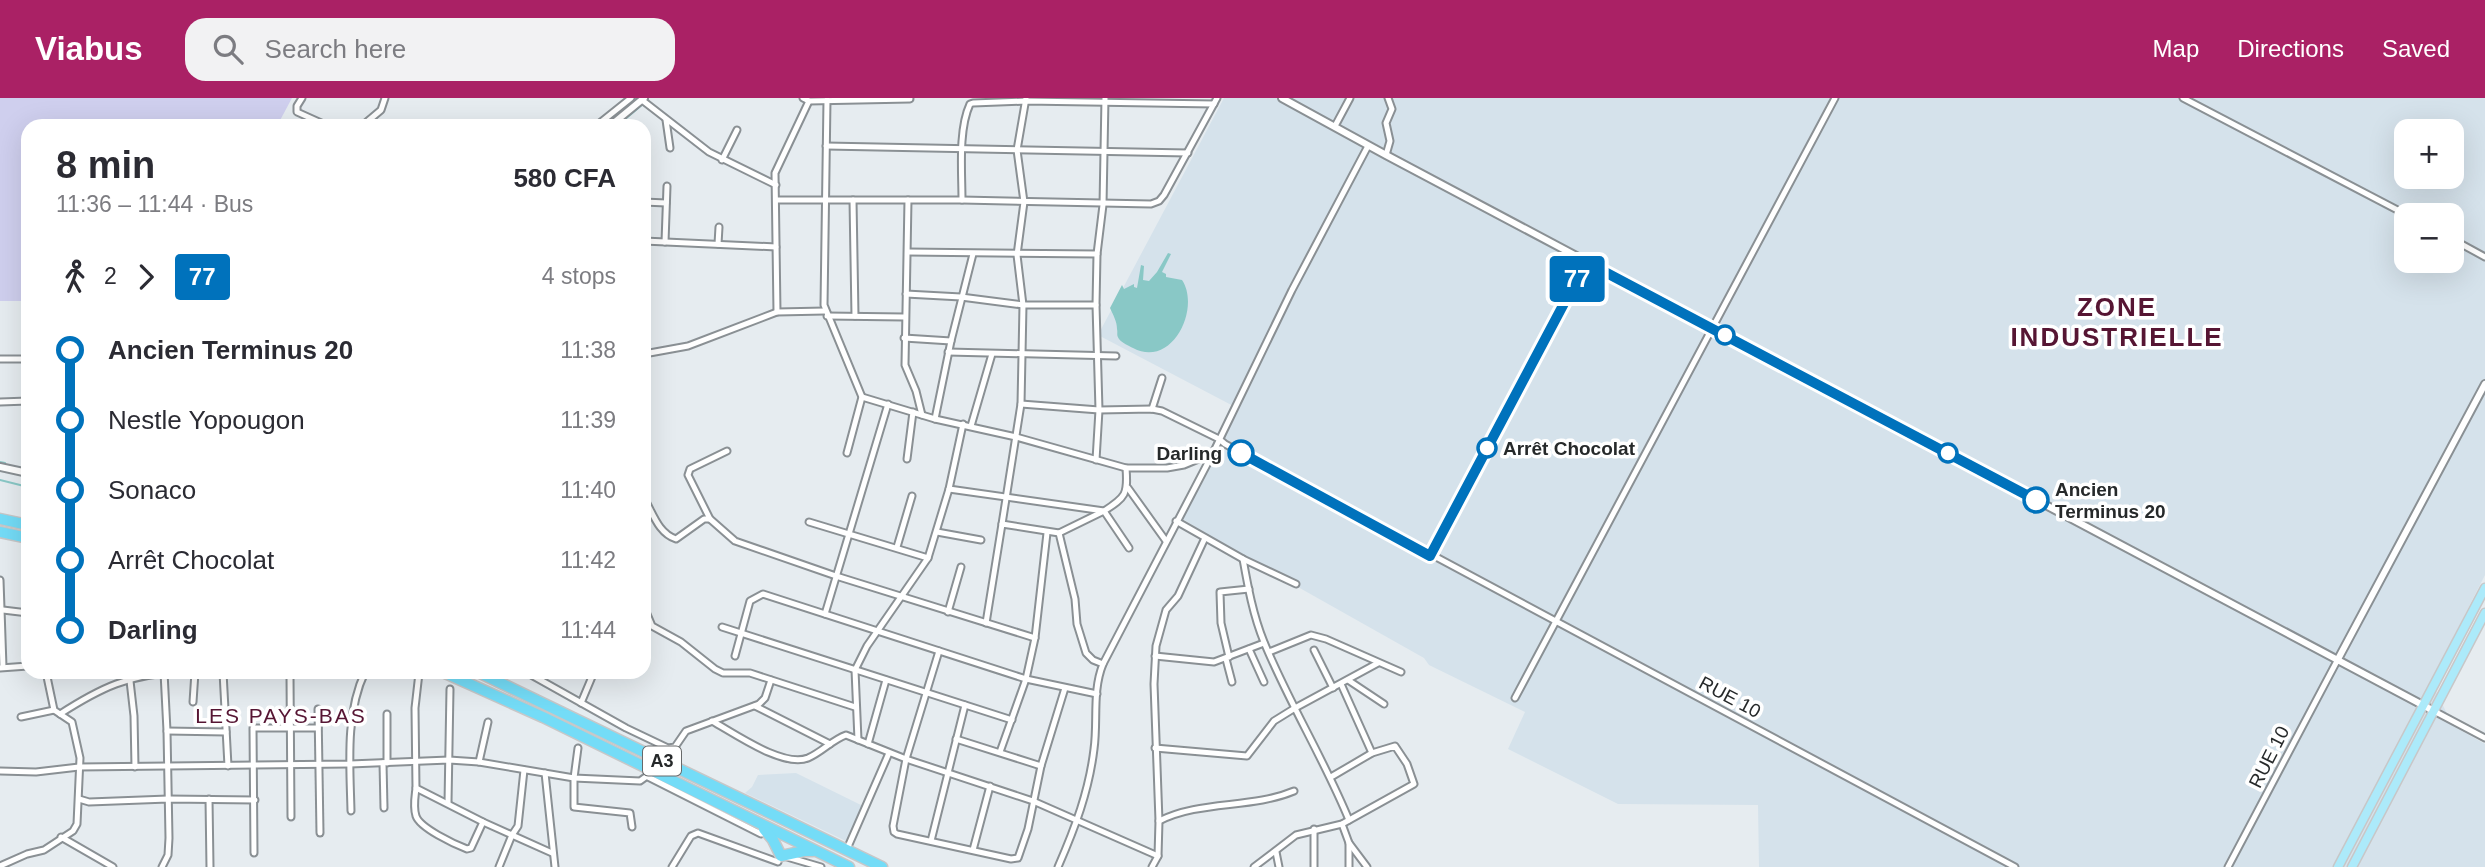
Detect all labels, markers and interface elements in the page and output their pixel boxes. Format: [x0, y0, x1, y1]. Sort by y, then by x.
search box [185, 18, 675, 81]
text: Viabus [35, 30, 143, 67]
icon: search [209, 30, 247, 68]
text: Search here [265, 34, 406, 64]
text: Map [2153, 35, 2199, 62]
text: Directions [2237, 35, 2344, 62]
text: Saved [2382, 35, 2450, 62]
map controls [2394, 119, 2464, 273]
button: + [2394, 119, 2464, 189]
text: 8 min [56, 144, 155, 186]
text: 580 CFA [513, 163, 616, 193]
text: 11:36 – 11:44 · Bus [56, 191, 253, 217]
button: − [2394, 203, 2464, 273]
line badge: 77 [1546, 256, 1608, 302]
icon: walk [56, 258, 94, 296]
icon: forward [127, 258, 165, 296]
text: 2 [104, 263, 117, 289]
text: 77 [189, 263, 216, 290]
text: 4 stops [542, 263, 616, 289]
text: 77 [1564, 265, 1590, 292]
district label: ZONE INDUSTRIELLE [2010, 292, 2224, 352]
unlabelled marker [1715, 325, 1735, 345]
text: Ancien Terminus 20 [108, 335, 353, 365]
text: 11:38 [560, 337, 616, 363]
text: Nestle Yopougon [108, 405, 305, 435]
text: 11:39 [560, 407, 616, 433]
marker: Arrêt Chocolat [1477, 438, 1497, 458]
place label: Arrêt Chocolat [1503, 438, 1636, 459]
marker: Darling [1228, 440, 1254, 466]
place label: Darling [1157, 443, 1222, 464]
unlabelled marker [1938, 443, 1958, 463]
text: Sonaco [108, 475, 196, 505]
text: 11:40 [560, 477, 616, 503]
place label: Ancien Terminus 20 [2055, 479, 2166, 522]
marker: Ancien Terminus 20 [2023, 487, 2049, 513]
text: Arrêt Chocolat [108, 545, 274, 575]
text: 11:42 [560, 547, 616, 573]
text: Darling [108, 615, 198, 645]
text: 11:44 [560, 617, 616, 643]
street label: RUE 10 [1696, 672, 1764, 722]
district label: LES PAYS-BAS [195, 704, 367, 727]
street label: RUE 10 [2245, 723, 2293, 791]
road number: A3 [643, 746, 681, 776]

